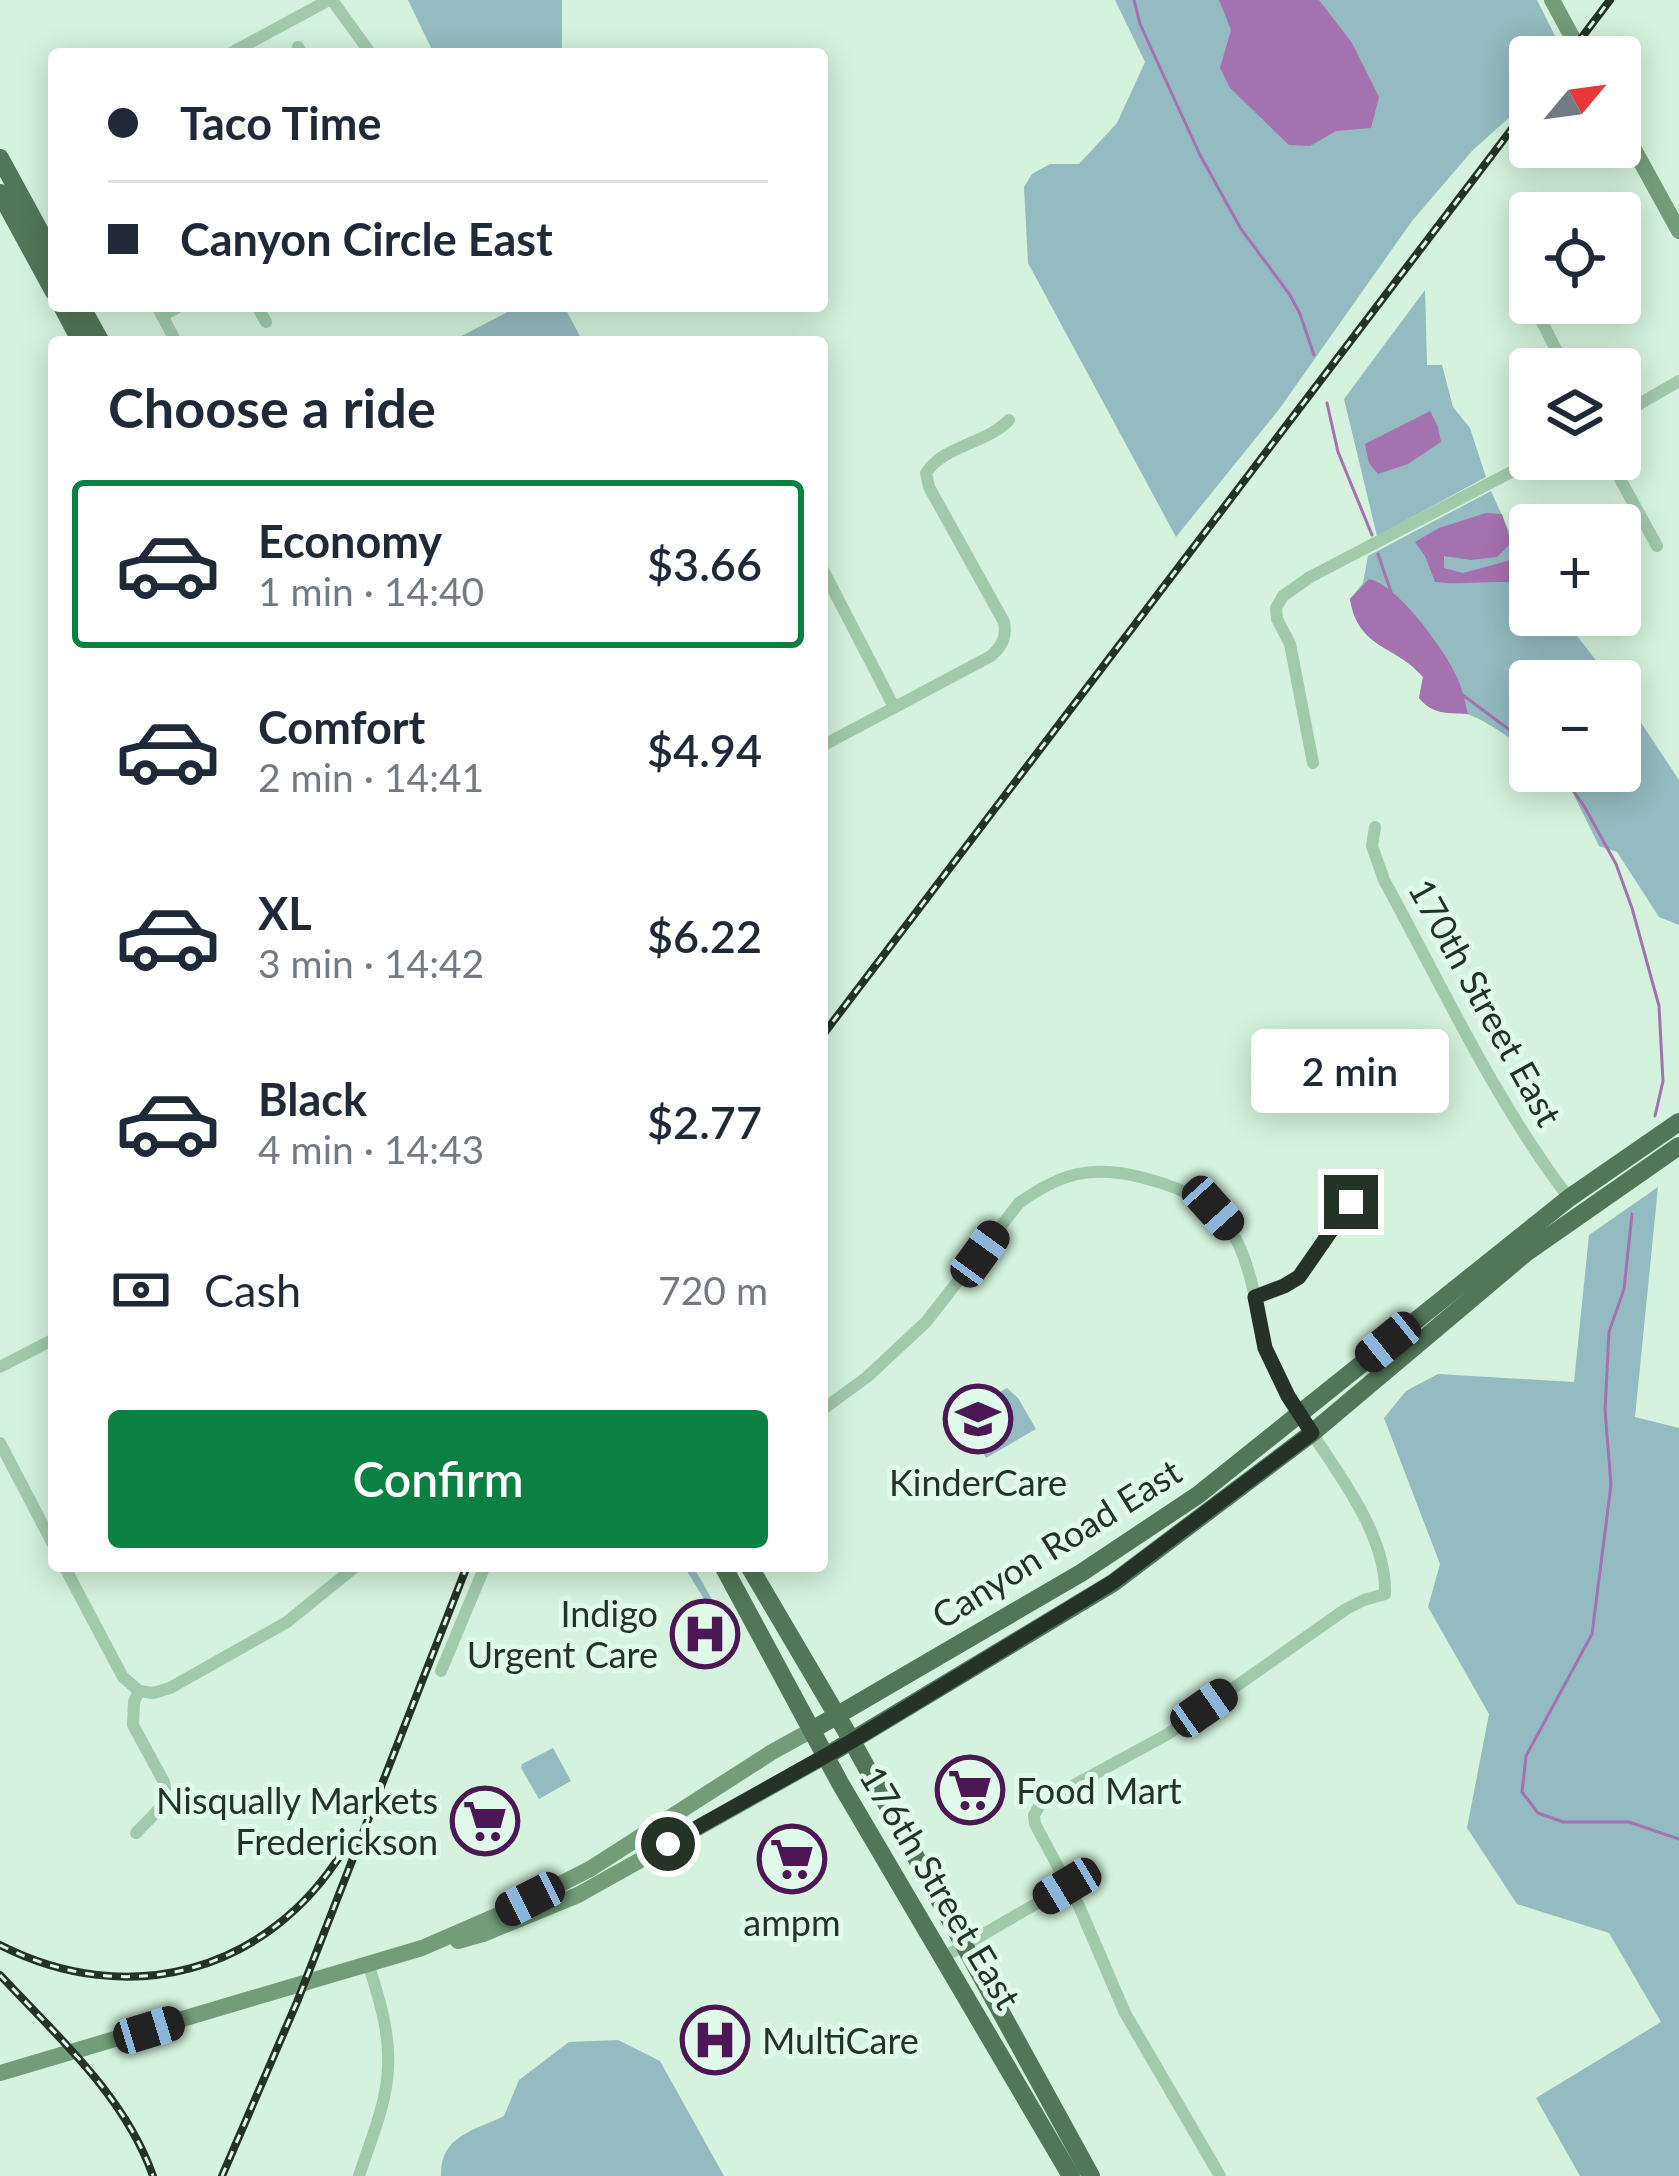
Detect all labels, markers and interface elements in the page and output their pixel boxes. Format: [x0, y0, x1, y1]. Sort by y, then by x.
north arrow [1509, 36, 1641, 168]
map controls [1509, 36, 1641, 792]
text: Taco Time [180, 96, 382, 150]
button: locate [1509, 192, 1641, 324]
text: Canyon Circle East [180, 212, 553, 266]
button: layers [1509, 348, 1641, 480]
text: Choose a ride [108, 375, 436, 440]
button: + [1509, 504, 1641, 636]
icon: car [114, 510, 222, 618]
text: Economy [258, 514, 442, 568]
text: $3.66 [647, 537, 762, 591]
text: 1 min · 14:40 [258, 568, 484, 614]
button: − [1509, 660, 1641, 792]
icon: car [114, 696, 222, 804]
text: Comfort [258, 700, 425, 754]
text: $4.94 [647, 723, 762, 777]
text: 2 min · 14:41 [258, 754, 484, 800]
street label: 170th Street East [1400, 871, 1572, 1133]
icon: car [114, 882, 222, 990]
text: XL [258, 886, 312, 940]
text: $6.22 [647, 909, 762, 963]
text: 3 min · 14:42 [258, 940, 484, 986]
callout: 2 min [1252, 1028, 1450, 1112]
text: 2 min [1302, 1048, 1398, 1094]
icon: car [114, 1068, 222, 1176]
text: Black [258, 1072, 367, 1126]
text: $2.77 [647, 1095, 762, 1149]
text: 4 min · 14:43 [258, 1126, 484, 1172]
car [1176, 1169, 1250, 1247]
route end [1324, 1175, 1378, 1229]
car [944, 1214, 1016, 1294]
icon: cash [108, 1257, 174, 1323]
text: Cash [204, 1263, 301, 1317]
text: 720 m [658, 1267, 768, 1313]
car [1349, 1305, 1427, 1379]
school or university icon: KinderCare [943, 1384, 1013, 1454]
button: Confirm [108, 1410, 768, 1548]
street label: Canyon Road East [923, 1449, 1189, 1637]
place label: KinderCare [889, 1460, 1067, 1504]
place label: Indigo Urgent Care [467, 1591, 658, 1676]
hospital icon: Indigo Urgent Care [670, 1599, 740, 1669]
car [1164, 1673, 1244, 1743]
supermarket icon: Food Mart [935, 1755, 1005, 1825]
street label: 176th Street East [851, 1757, 1031, 2017]
place label: Food Mart [1016, 1768, 1182, 1812]
place label: Nisqually Markets Frederickson [156, 1778, 438, 1863]
supermarket icon: Nisqually Markets Frederickson [450, 1786, 520, 1856]
route start [641, 1817, 695, 1871]
supermarket icon: ampm [757, 1824, 827, 1894]
car [1027, 1852, 1107, 1920]
car [490, 1867, 570, 1931]
place label: ampm [743, 1900, 841, 1944]
car [109, 2002, 189, 2058]
hospital icon: MultiCare [680, 2005, 750, 2075]
place label: MultiCare [762, 2018, 919, 2062]

